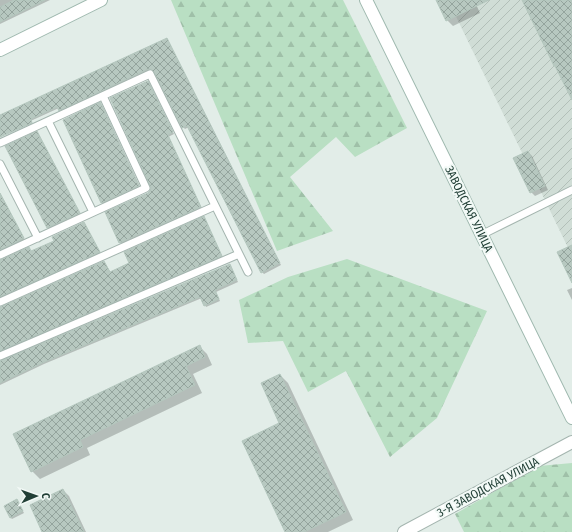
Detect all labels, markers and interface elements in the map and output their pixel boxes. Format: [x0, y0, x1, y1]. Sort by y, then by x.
street label: ЗАВОДСКАЯ УЛИЦА [442, 164, 496, 255]
street label: 3-Я ЗАВОДСКАЯ УЛИЦА [435, 454, 542, 520]
north arrow [16, 476, 56, 516]
text: С [39, 493, 52, 499]

